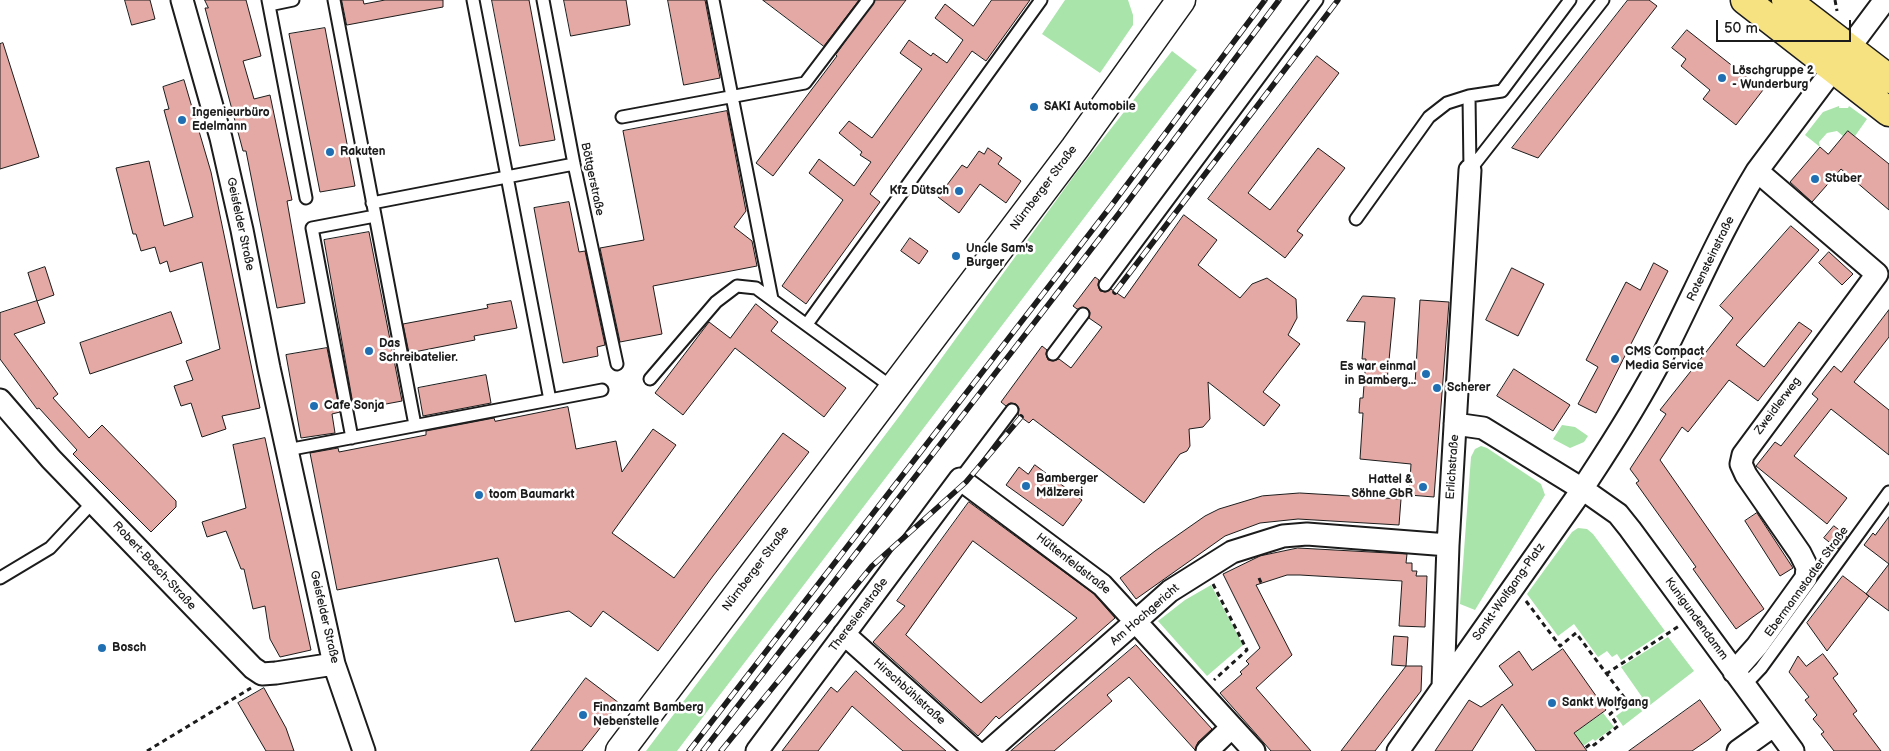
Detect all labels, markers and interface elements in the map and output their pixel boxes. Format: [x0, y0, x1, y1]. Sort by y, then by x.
scale bar [1719, 10, 1854, 42]
text: 50 m [1724, 19, 1758, 38]
place label: Löschgruppe 2 - Wunderburg [1732, 64, 1814, 92]
marker: Löschgruppe 2 - Wunderburg [1716, 72, 1728, 84]
place label: SAKI Automobile [1044, 100, 1136, 114]
marker: SAKI Automobile [1028, 101, 1040, 113]
place label: Ingenieurbüro Edelmann [192, 106, 270, 134]
marker: Ingenieurbüro Edelmann [176, 114, 188, 126]
street label: Böttgerstraße [577, 141, 607, 217]
street label: Nürnberger Straße [1007, 143, 1081, 233]
place label: Rakuten [340, 145, 385, 159]
marker: Rakuten [324, 146, 336, 158]
place label: Stuber [1825, 172, 1862, 186]
marker: Stuber [1809, 173, 1821, 185]
street label: Geisfelder Straße [223, 176, 257, 272]
place label: Kfz Dütsch [890, 184, 949, 198]
marker: Kfz Dütsch [953, 185, 965, 197]
street label: Rotensteinstraße [1684, 214, 1738, 304]
place label: Uncle Sam's Burger [966, 242, 1033, 270]
marker: Uncle Sam's Burger [950, 250, 962, 262]
place label: Das Schreibatelier. [379, 337, 458, 365]
marker: Das Schreibatelier. [363, 345, 375, 357]
place label: CMS Compact Media Service [1625, 345, 1704, 373]
marker: CMS Compact Media Service [1609, 353, 1621, 365]
place label: Es war einmal in Bamberg... [1340, 360, 1416, 388]
marker: Es war einmal in Bamberg... [1420, 368, 1432, 380]
street label: Zweidlerweg [1752, 374, 1804, 438]
place label: Scherer [1447, 381, 1490, 395]
marker: Scherer [1431, 382, 1443, 394]
place label: Cafe Sonja [324, 399, 384, 413]
marker: Cafe Sonja [308, 400, 320, 412]
street label: Erlichstraße [1444, 434, 1462, 500]
place label: Bamberger Mälzerei [1036, 472, 1098, 500]
place label: Hattel & Söhne GbR [1351, 473, 1413, 501]
marker: Bamberger Mälzerei [1020, 480, 1032, 492]
marker: Hattel & Söhne GbR [1417, 481, 1429, 493]
place label: toom Baumarkt [489, 488, 575, 502]
marker: toom Baumarkt [473, 489, 485, 501]
street label: Robert-Bosch-Straße [109, 519, 199, 613]
street label: Nürnberger Straße [719, 524, 793, 614]
street label: Ebermannstadter Straße [1762, 524, 1852, 640]
street label: Hüttenfeldstraße [1033, 530, 1113, 598]
street label: Sankt-Wolfgang-Platz [1470, 540, 1548, 644]
street label: Geisfelder Straße [306, 569, 342, 665]
street label: Theresienstraße [827, 575, 891, 655]
street label: Kunigundendamm [1661, 575, 1731, 663]
street label: Am Hochgericht [1107, 581, 1183, 649]
place label: Bosch [112, 641, 146, 655]
marker: Bosch [96, 642, 108, 654]
street label: Hirschbühlstraße [870, 656, 948, 728]
place label: Sankt Wolfgang [1562, 696, 1648, 710]
marker: Sankt Wolfgang [1546, 697, 1558, 709]
place label: Finanzamt Bamberg Nebenstelle [593, 701, 704, 729]
marker: Finanzamt Bamberg Nebenstelle [577, 709, 589, 721]

